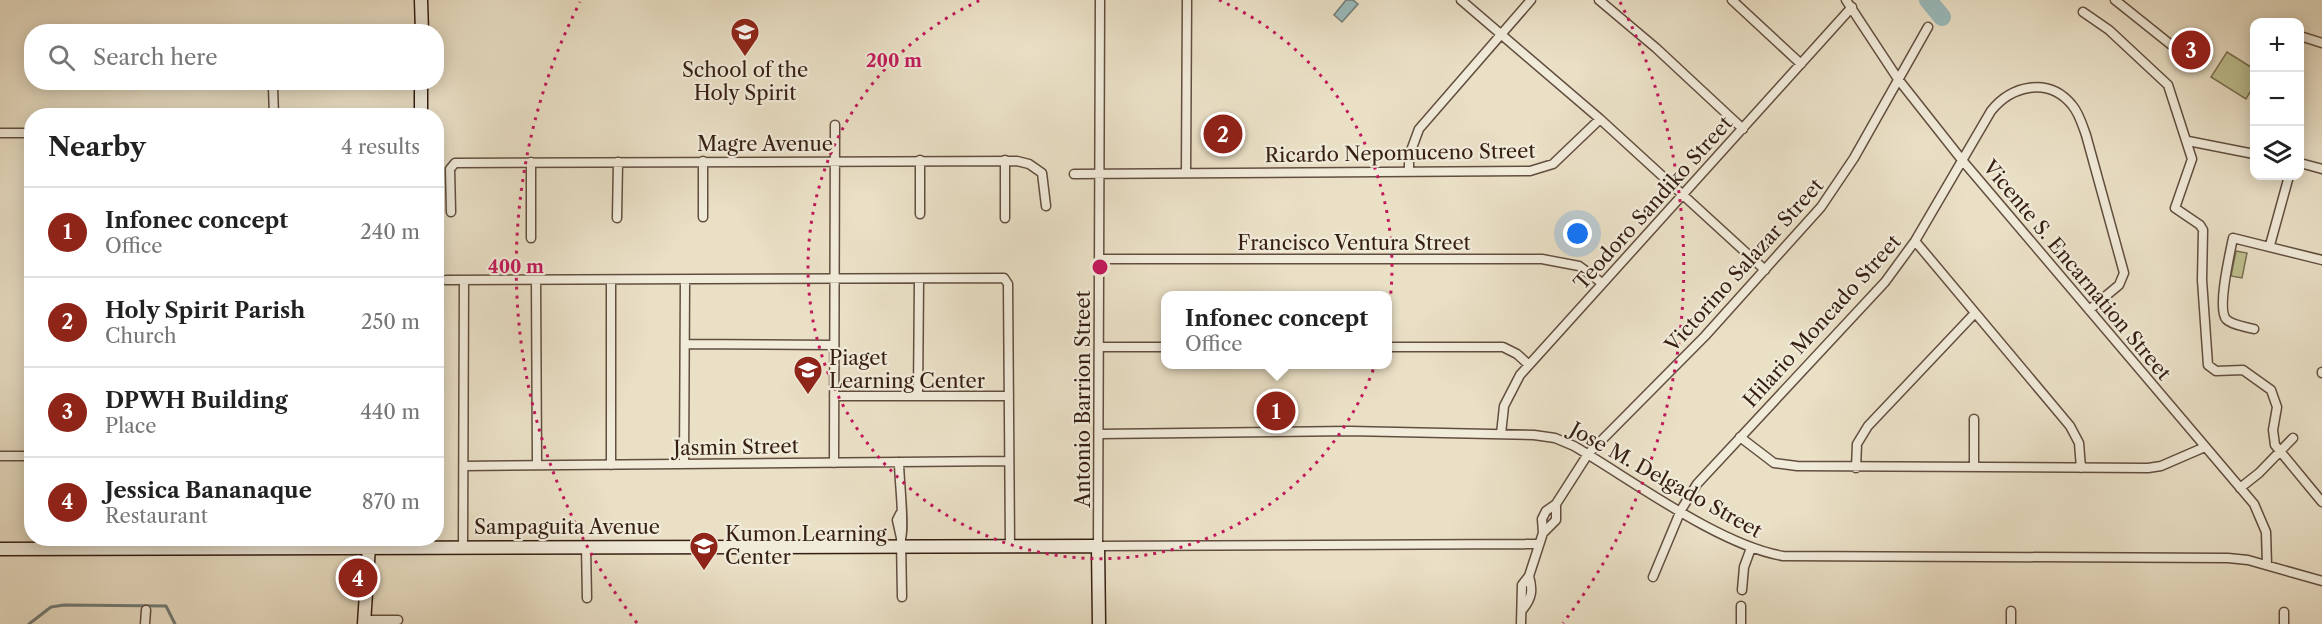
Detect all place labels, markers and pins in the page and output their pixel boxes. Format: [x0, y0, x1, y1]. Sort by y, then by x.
school or university icon: School of the Holy Spirit [729, 16, 761, 58]
pin: 3 [2172, 28, 2210, 72]
place label: School of the Holy Spirit [682, 58, 808, 105]
pin: 2 [1204, 112, 1242, 156]
centre of rings [1090, 257, 1110, 277]
place label: Piaget Learning Center [829, 346, 986, 393]
school or university icon: Piaget Learning Center [792, 354, 824, 396]
pin: 1 [1256, 388, 1296, 434]
place label: Kumon Learning Center [725, 522, 887, 569]
school or university icon: Kumon Learning Center [688, 530, 720, 572]
pin: 4 [338, 556, 378, 600]

